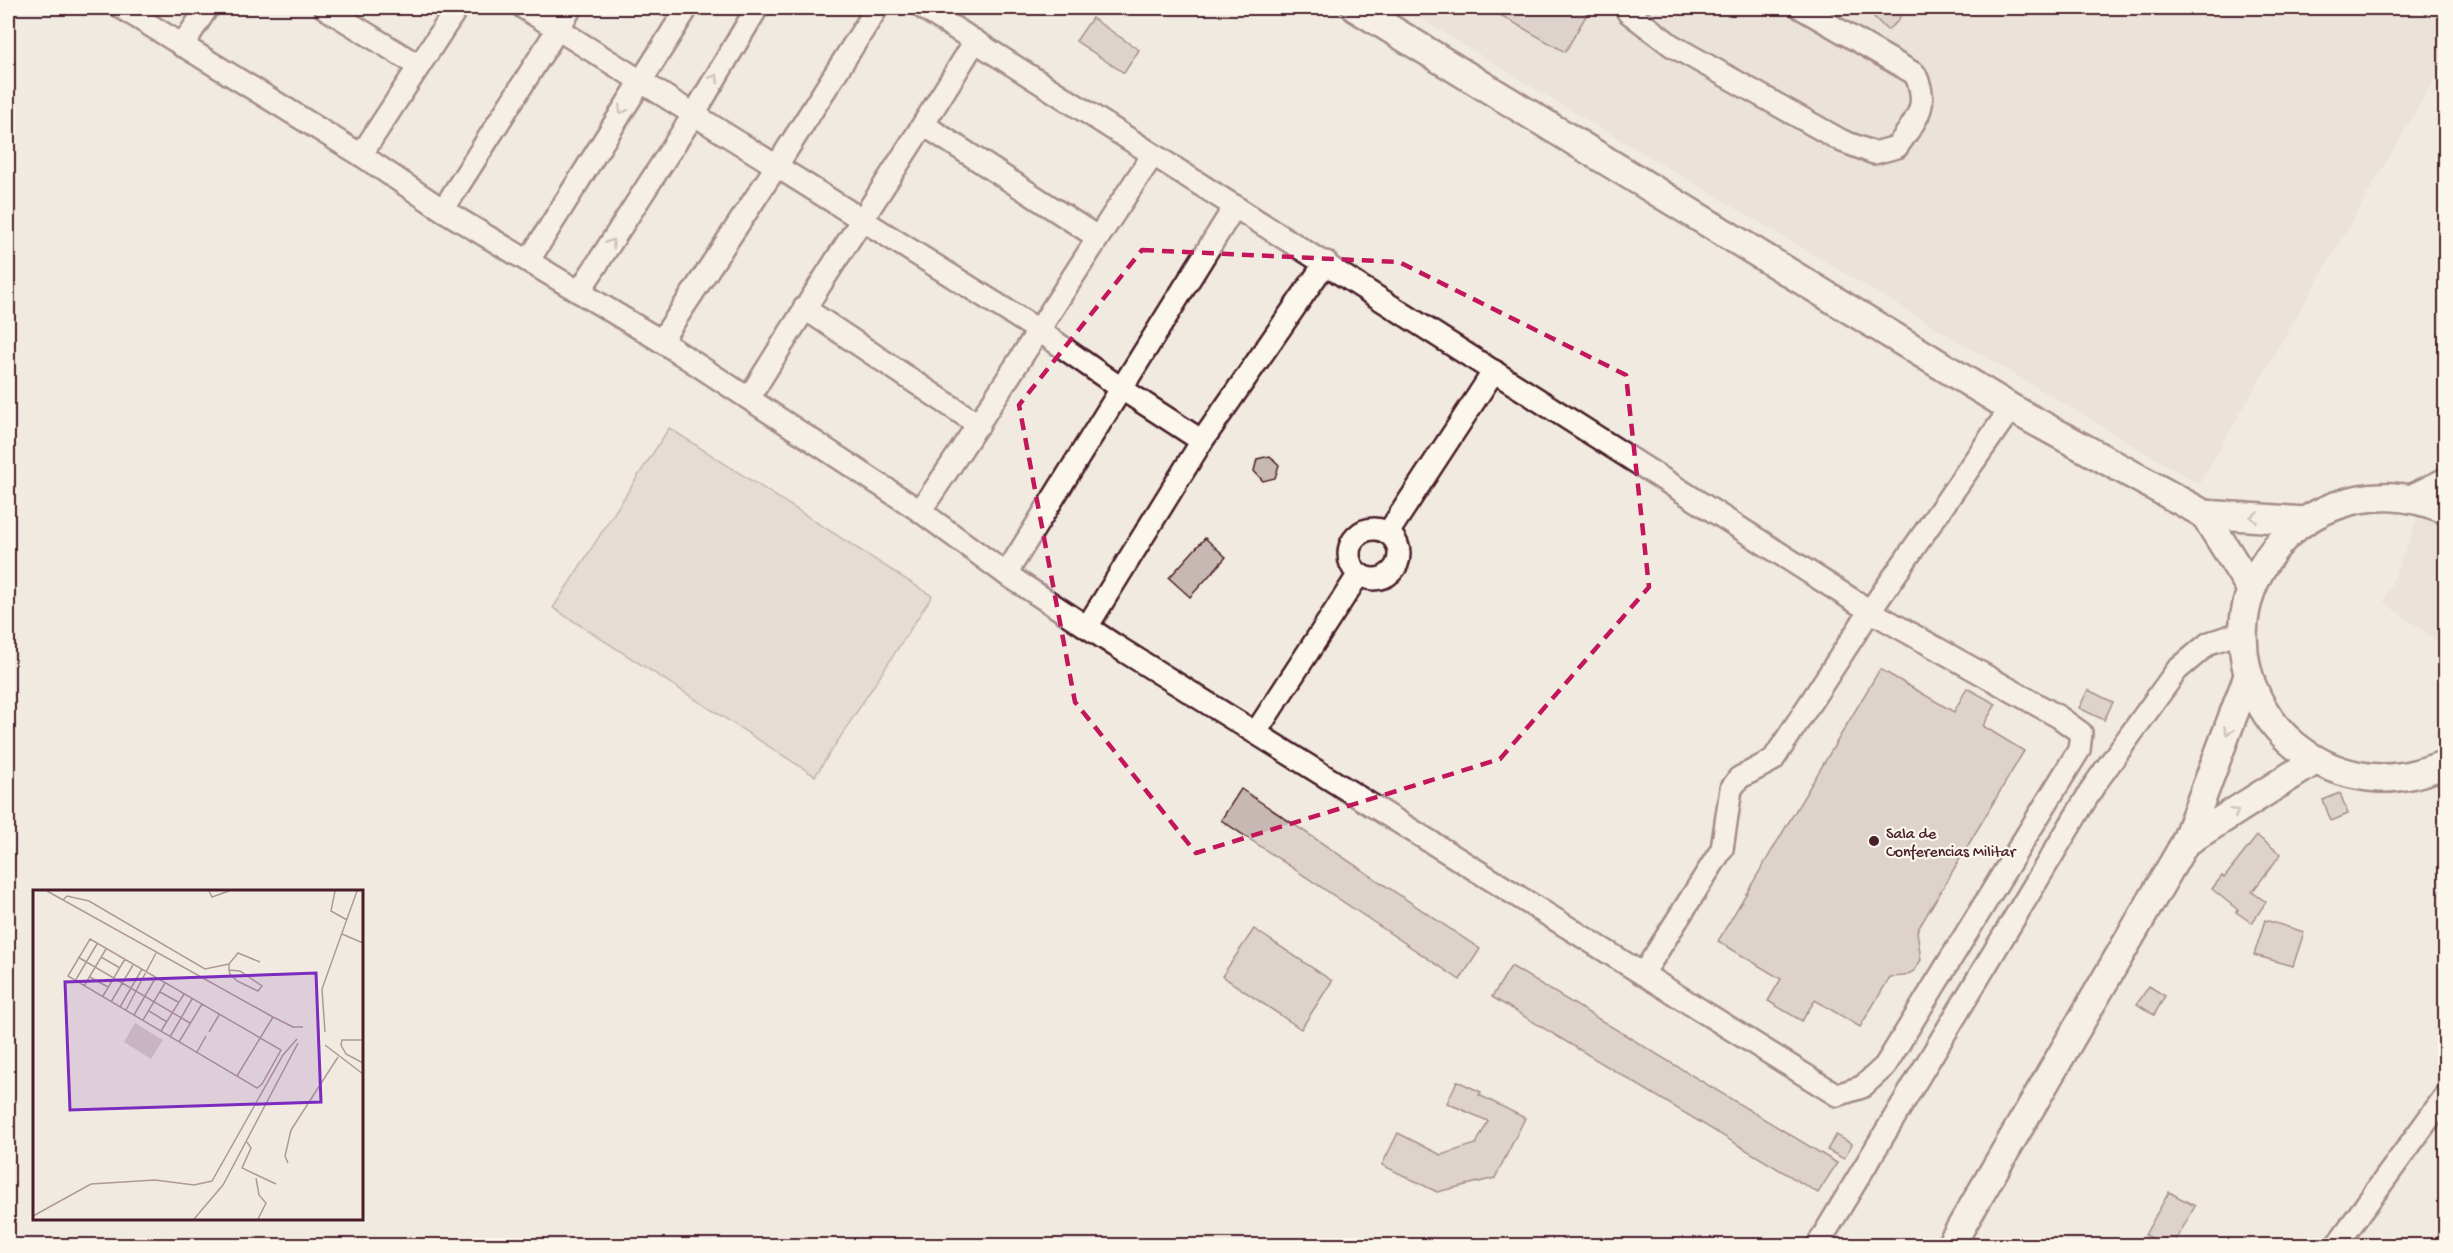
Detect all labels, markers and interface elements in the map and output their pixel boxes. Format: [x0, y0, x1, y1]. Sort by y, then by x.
one-way arrow [708, 74, 719, 84]
one-way arrow [617, 104, 629, 114]
one-way arrow [603, 238, 614, 249]
one-way arrow [2250, 511, 2259, 524]
one-way arrow [2222, 725, 2235, 736]
one-way arrow [2229, 807, 2239, 819]
place label: Sala de Conferencias Militar [1886, 826, 2017, 863]
marker: Sala de Conferencias Militar [1867, 834, 1881, 848]
inset map [33, 890, 363, 1220]

